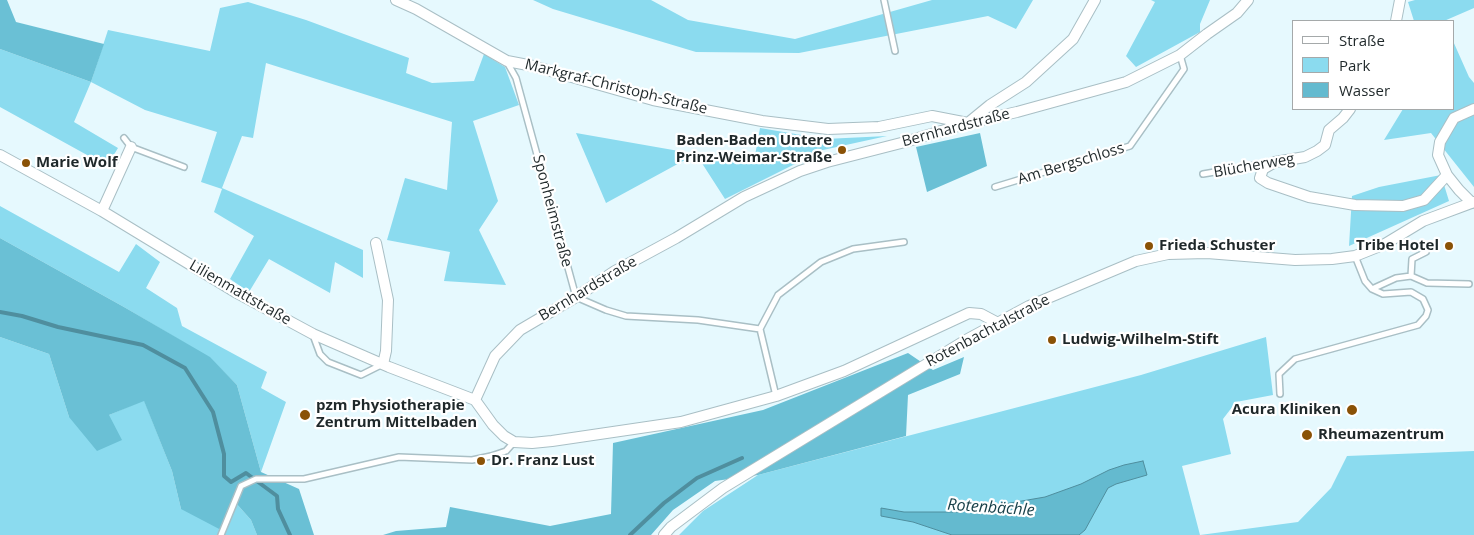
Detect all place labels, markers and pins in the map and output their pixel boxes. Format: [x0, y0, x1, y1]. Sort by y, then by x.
place label: Baden-Baden Untere Prinz-Weimar-Straße [676, 132, 832, 167]
marker: Baden-Baden Untere Prinz-Weimar-Straße [836, 144, 848, 156]
place label: Marie Wolf [36, 154, 118, 172]
marker: Marie Wolf [20, 157, 32, 169]
place label: Frieda Schuster [1159, 237, 1275, 255]
place label: Tribe Hotel [1356, 237, 1439, 255]
marker: Frieda Schuster [1143, 240, 1155, 252]
marker: Tribe Hotel [1443, 240, 1455, 252]
place label: Ludwig-Wilhelm-Stift [1062, 331, 1219, 349]
marker: Ludwig-Wilhelm-Stift [1046, 334, 1058, 346]
place label: pzm Physiotherapie Zentrum Mittelbaden [316, 397, 477, 432]
place label: Acura Kliniken [1232, 401, 1341, 419]
marker: Acura Kliniken [1345, 403, 1359, 417]
marker: pzm Physiotherapie Zentrum Mittelbaden [298, 408, 312, 422]
place label: Rheumazentrum [1318, 426, 1444, 444]
marker: Rheumazentrum [1300, 428, 1314, 442]
place label: Dr. Franz Lust [491, 452, 595, 470]
marker: Dr. Franz Lust [475, 455, 487, 467]

